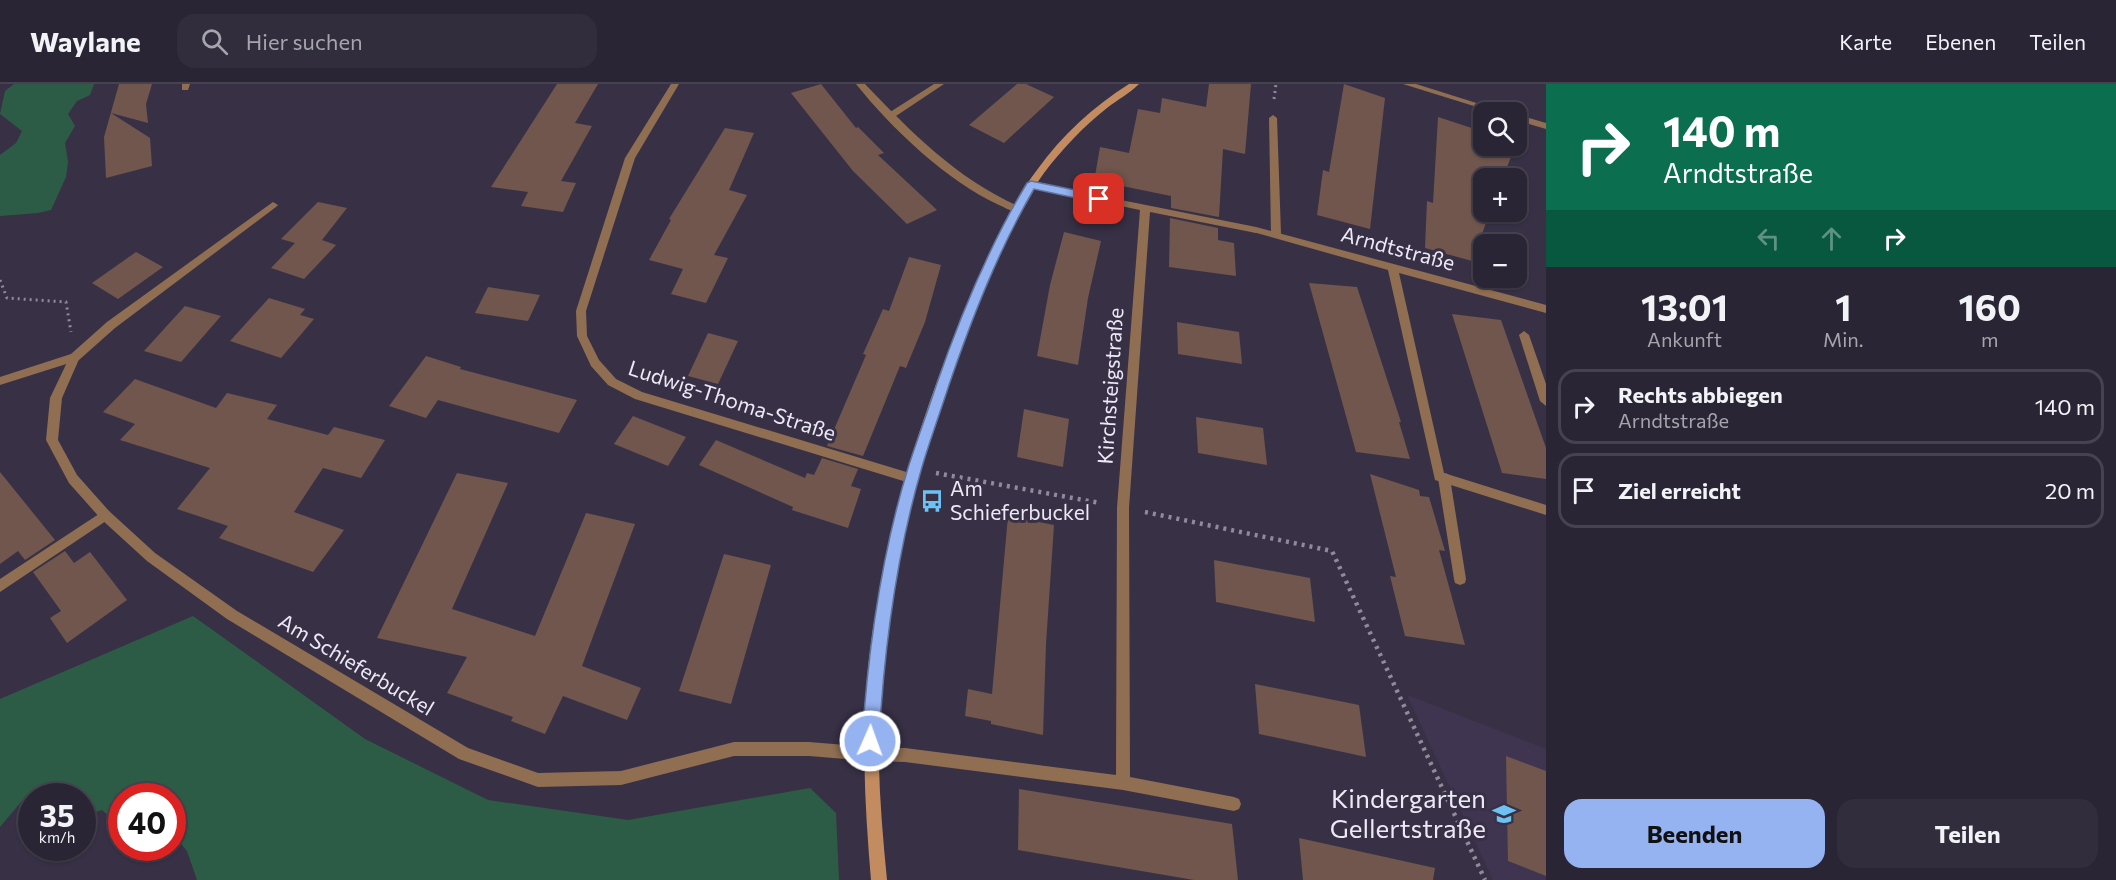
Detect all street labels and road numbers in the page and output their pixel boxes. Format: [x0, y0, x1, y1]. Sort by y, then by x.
street label: Arndtstraße [1339, 220, 1458, 275]
street label: Kirchsteigstraße [1092, 307, 1127, 465]
street label: Ludwig-Thoma-Straße [626, 354, 839, 445]
street label: Am Schieferbuckel [274, 607, 439, 720]

